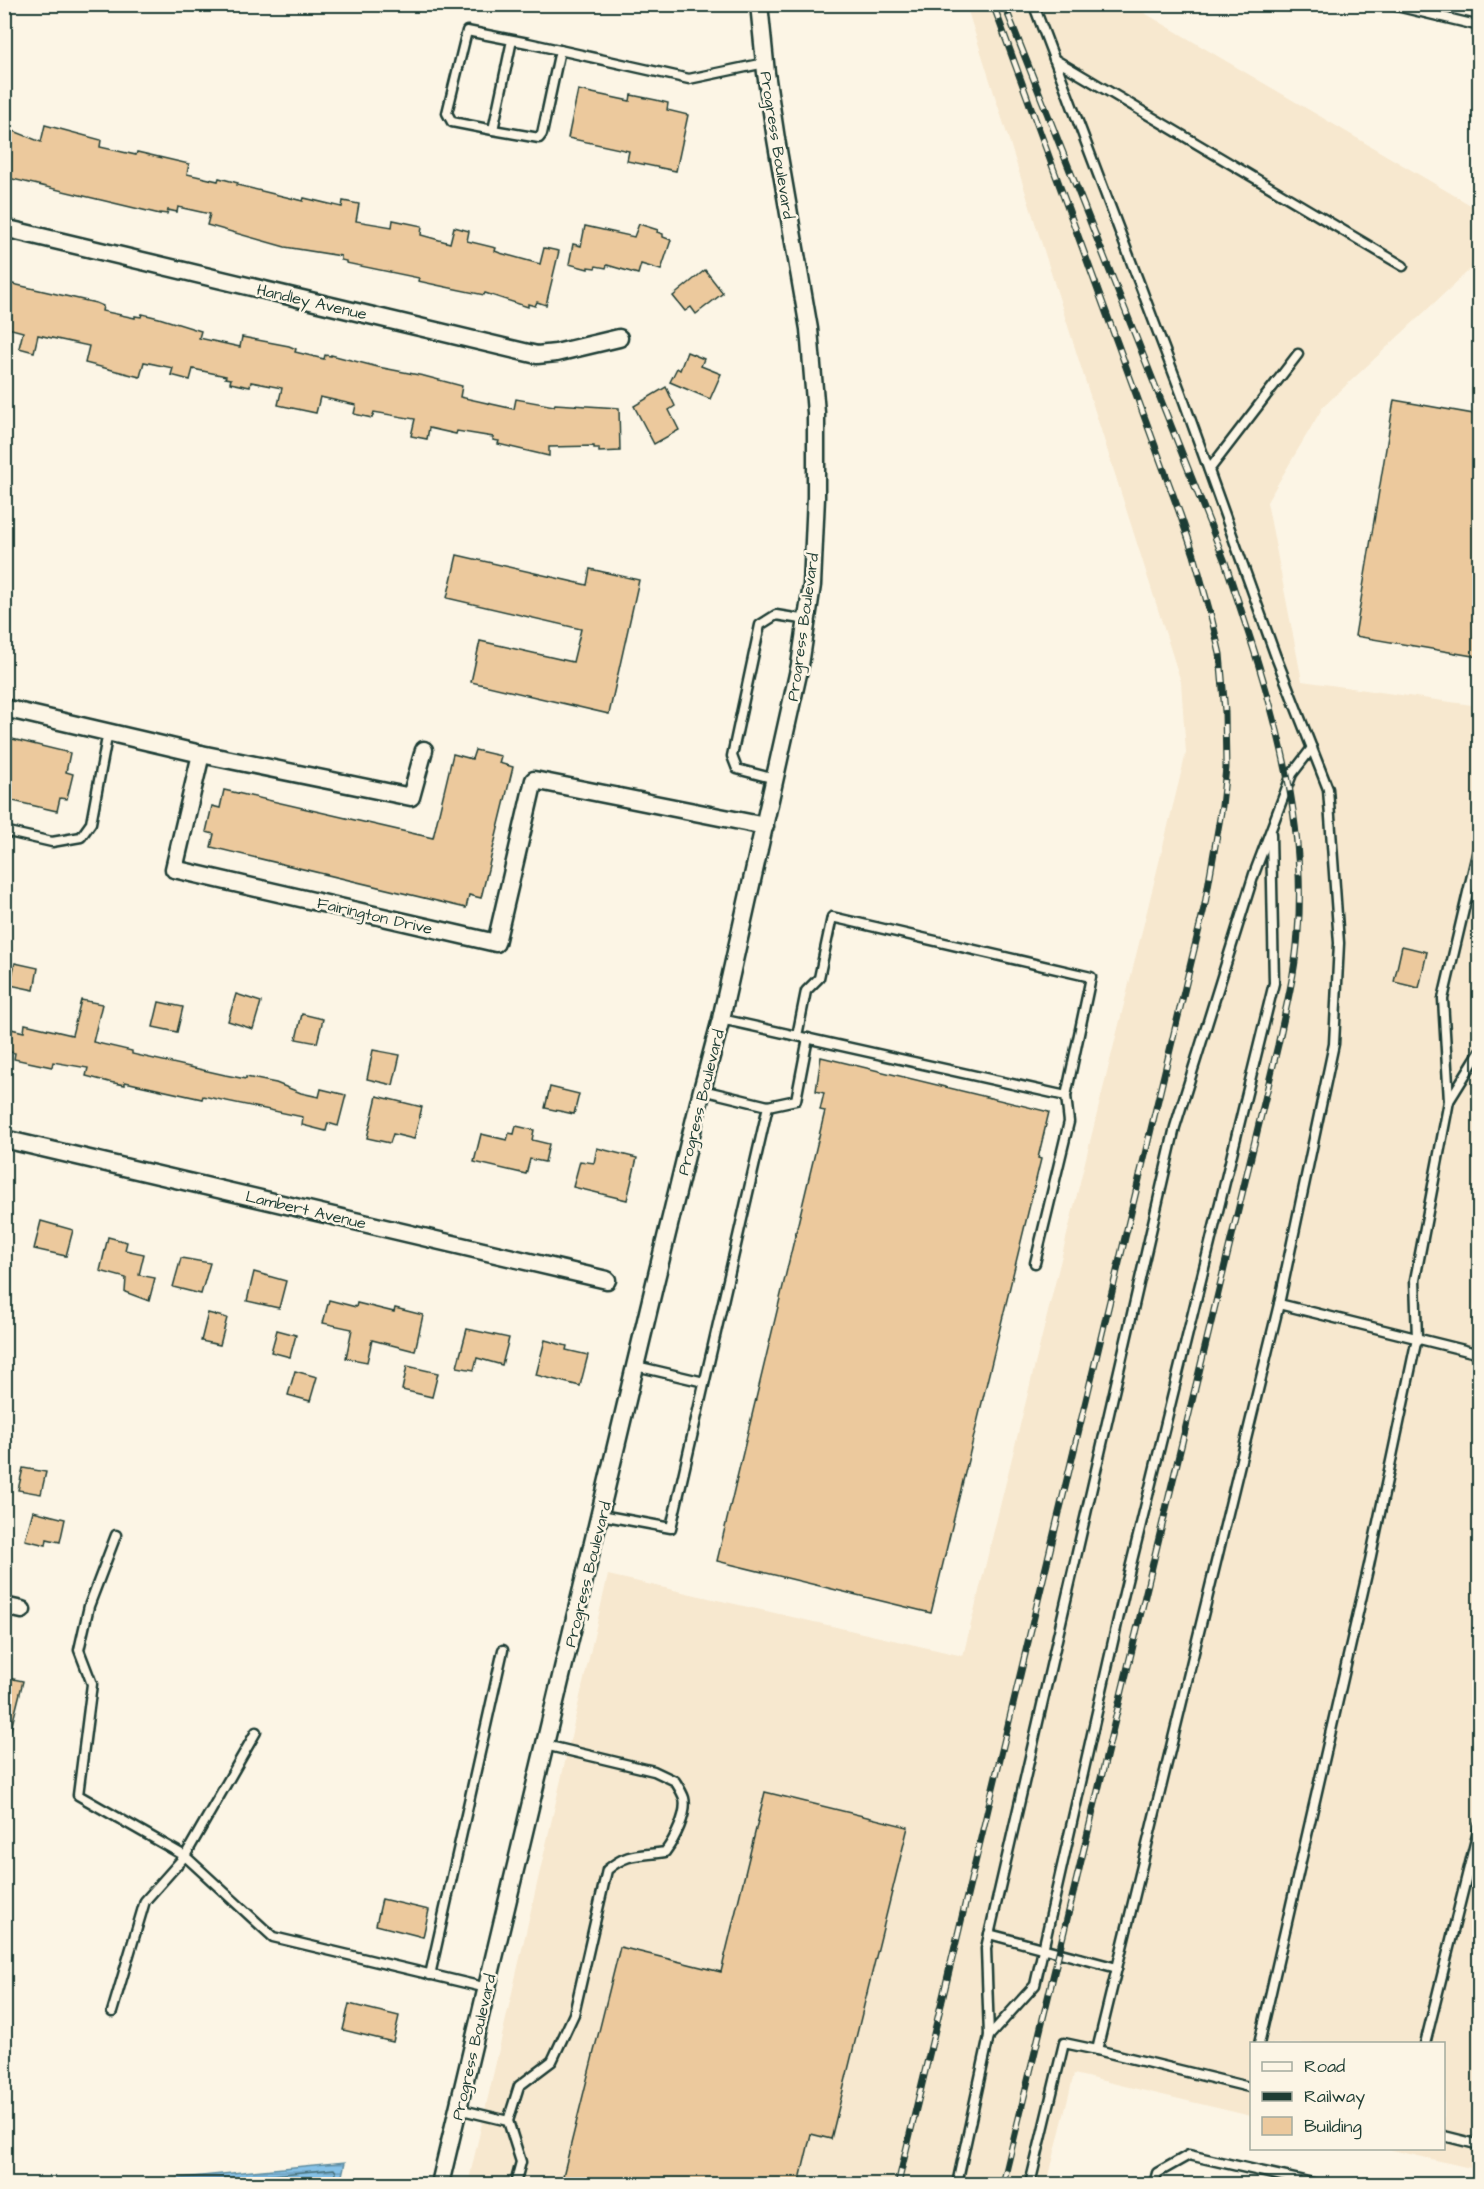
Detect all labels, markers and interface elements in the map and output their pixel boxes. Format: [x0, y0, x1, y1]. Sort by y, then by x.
street label: Progress Boulevard [753, 70, 800, 221]
street label: Handley Avenue [254, 279, 369, 326]
street label: Progress Boulevard [782, 552, 825, 703]
street label: Fairington Drive [315, 892, 435, 941]
street label: Progress Boulevard [672, 1027, 731, 1178]
street label: Lambert Avenue [243, 1185, 369, 1235]
street label: Progress Boulevard [559, 1499, 618, 1650]
street label: Progress Boulevard [446, 1972, 502, 2123]
legend [1250, 2042, 1445, 2150]
text: Road [1304, 2054, 1345, 2079]
text: Railway [1304, 2084, 1365, 2110]
text: Building [1304, 2114, 1362, 2140]

